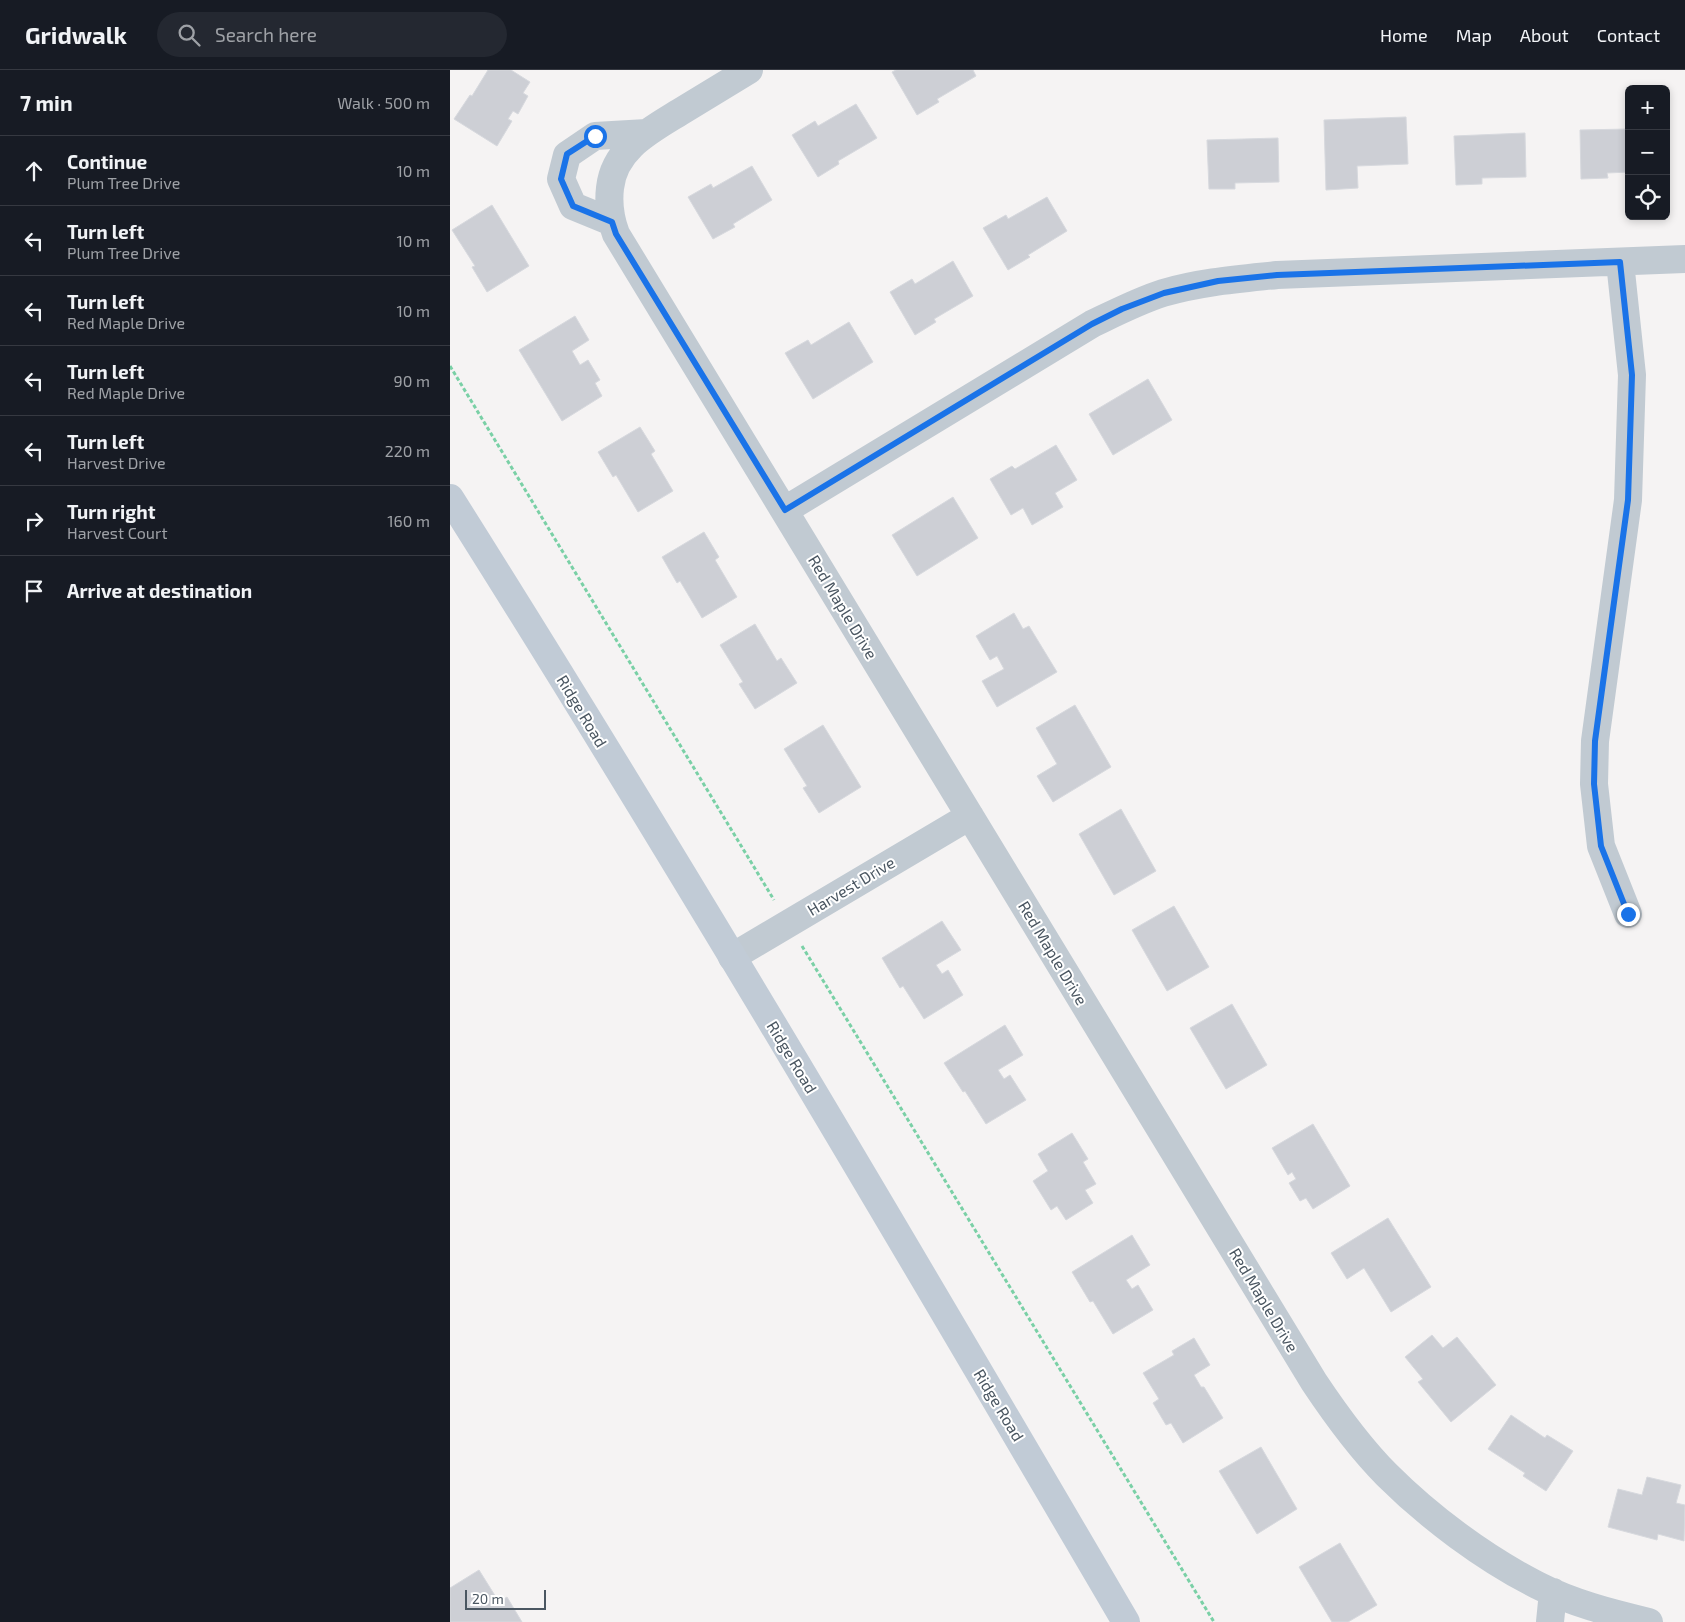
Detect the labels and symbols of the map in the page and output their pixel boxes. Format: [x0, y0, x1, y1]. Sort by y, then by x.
route start [584, 125, 607, 148]
street label: Red Maple Drive [805, 551, 882, 662]
street label: Ridge Road [553, 671, 611, 750]
street label: Harvest Drive [804, 852, 898, 919]
street label: Red Maple Drive [1015, 897, 1092, 1008]
route end [1617, 903, 1640, 926]
street label: Ridge Road [763, 1017, 821, 1096]
street label: Red Maple Drive [1226, 1244, 1303, 1355]
street label: Ridge Road [970, 1365, 1028, 1444]
scale bar [465, 1587, 546, 1610]

